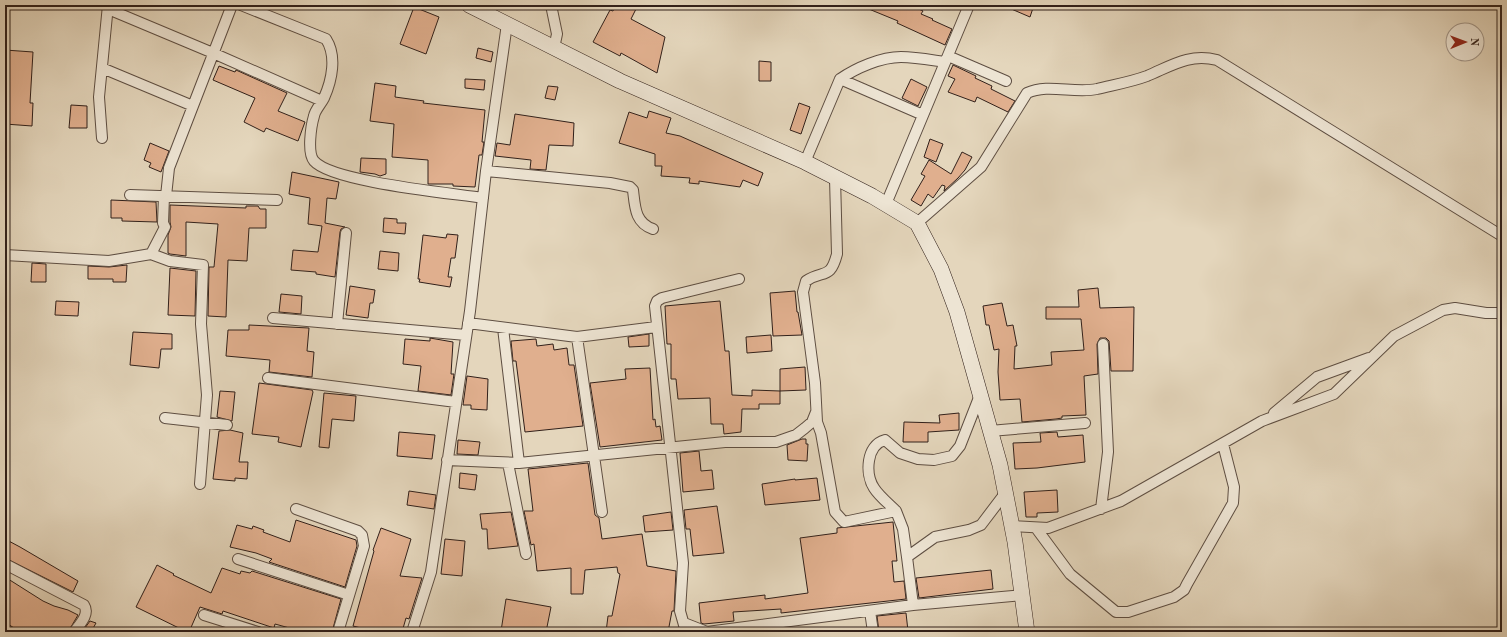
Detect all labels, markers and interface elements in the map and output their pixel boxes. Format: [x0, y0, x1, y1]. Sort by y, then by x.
north arrow [1445, 22, 1485, 62]
text: N [1468, 38, 1479, 47]

